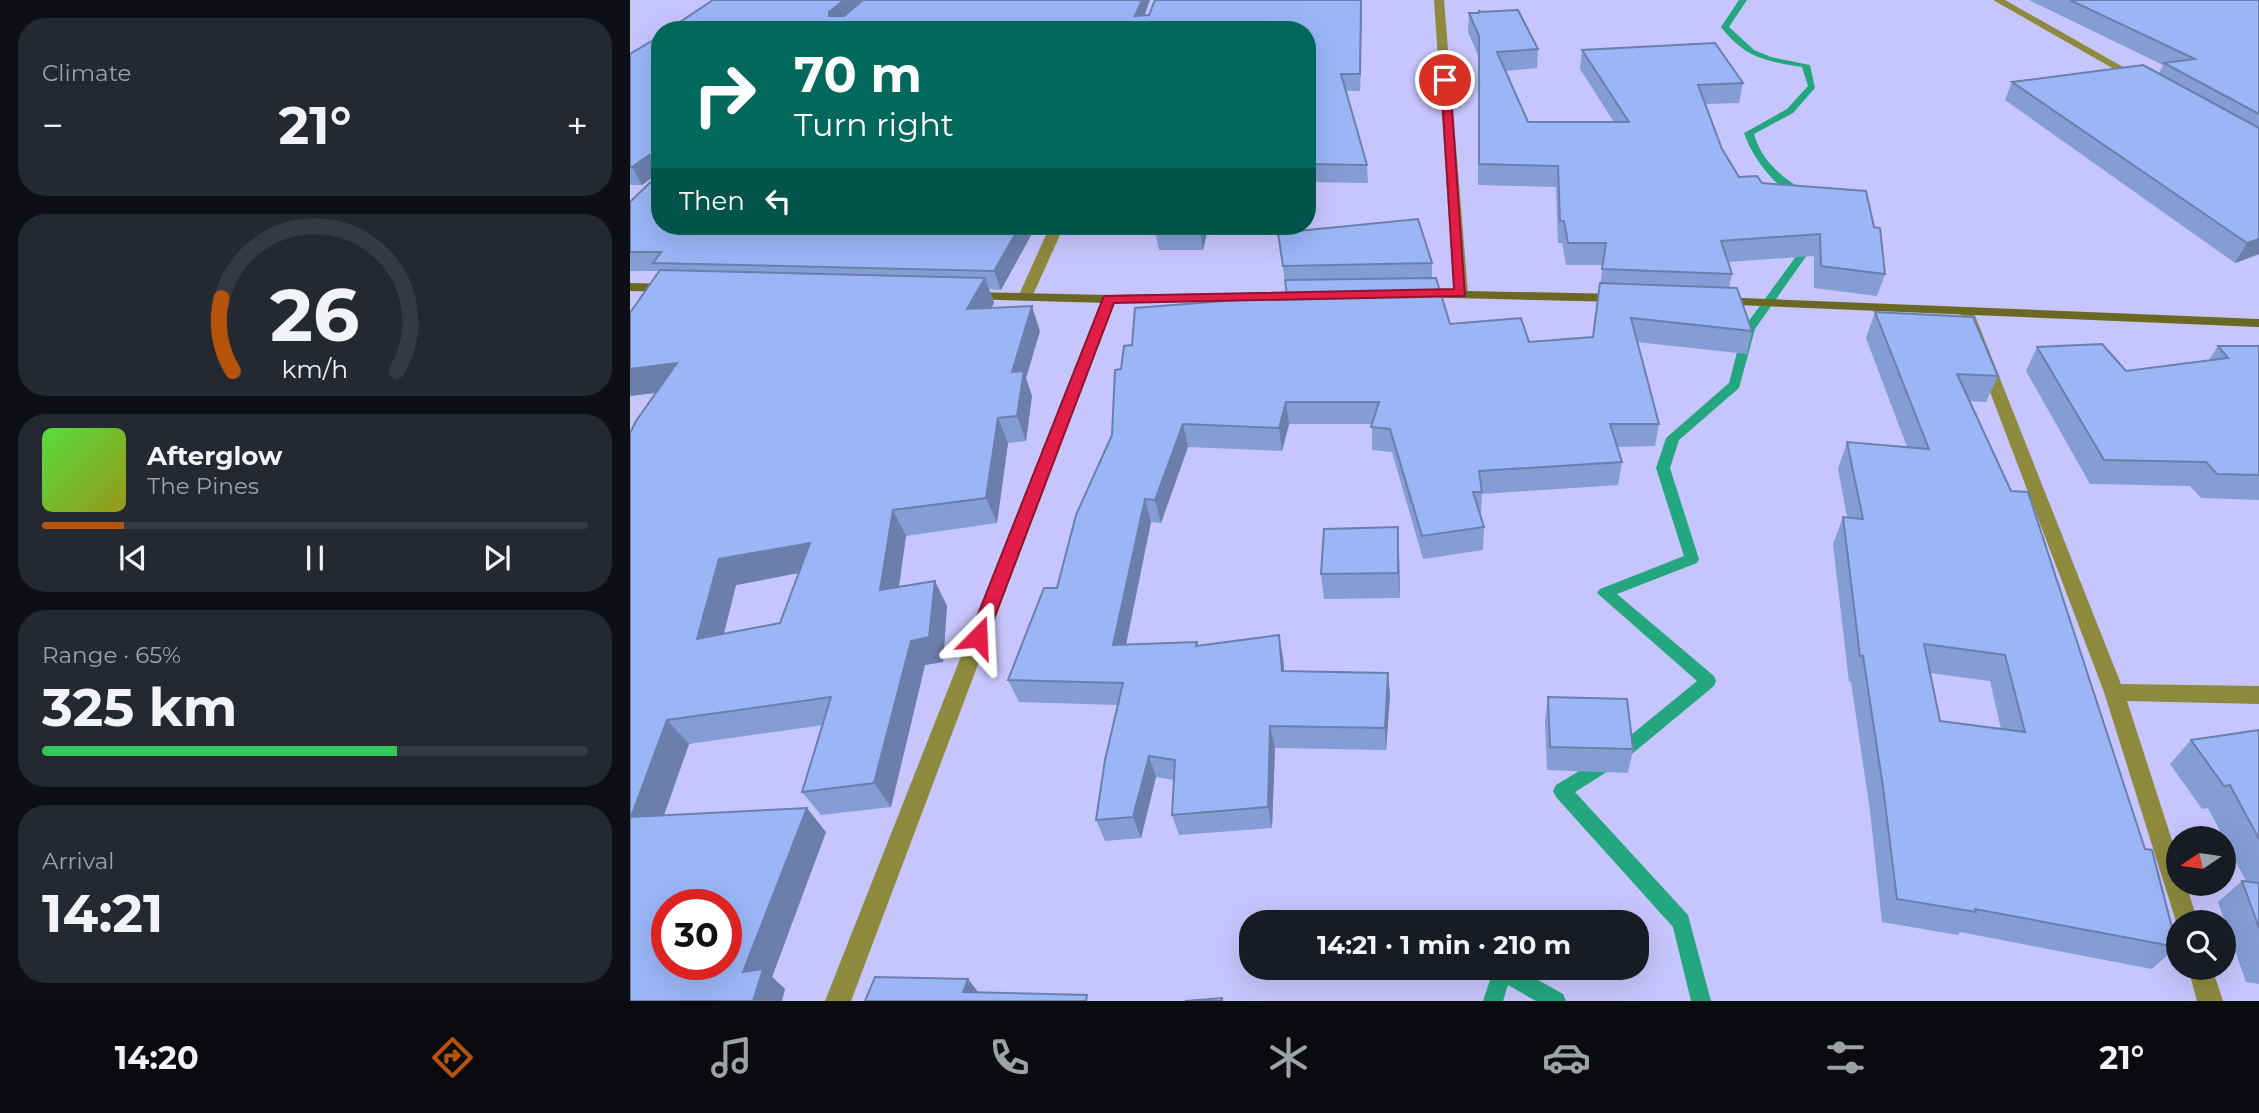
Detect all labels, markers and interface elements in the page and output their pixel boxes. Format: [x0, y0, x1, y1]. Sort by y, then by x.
text: 70 m [794, 45, 922, 104]
icon: right [679, 49, 770, 140]
pin [1415, 50, 1475, 110]
text: Climate [42, 59, 131, 87]
icon: arrive [1426, 61, 1464, 99]
text: 21° [279, 94, 351, 157]
text: − [42, 102, 64, 149]
text: + [566, 102, 588, 149]
text: Turn right [794, 105, 954, 144]
icon: left [759, 182, 797, 220]
text: Then [679, 185, 745, 217]
text: 26 [270, 271, 360, 359]
text: km/h [282, 354, 348, 384]
text: Afterglow [147, 440, 282, 472]
text: The Pines [147, 472, 259, 500]
icon: previous [114, 539, 152, 577]
icon: pause [296, 539, 334, 577]
icon: next [478, 539, 516, 577]
position arrow [941, 600, 1015, 674]
text: Range · 65% [42, 641, 181, 669]
text: 325 km [42, 676, 237, 739]
north arrow [2166, 826, 2236, 896]
map controls [2166, 826, 2236, 980]
text: Arrival [42, 847, 115, 875]
text: 14:21 [42, 882, 163, 945]
speed limit sign: 30 [651, 889, 742, 980]
button: search [2166, 910, 2236, 980]
text: 14:21 · 1 min · 210 m [1317, 929, 1571, 961]
icon: directions [428, 1033, 477, 1082]
icon: music [707, 1033, 756, 1082]
icon: phone [985, 1033, 1034, 1082]
icon: climate [1264, 1033, 1313, 1082]
icon: car [1542, 1033, 1591, 1082]
icon: filters [1821, 1033, 1870, 1082]
text: 14:20 [115, 1038, 199, 1077]
text: 21° [2099, 1038, 2144, 1077]

